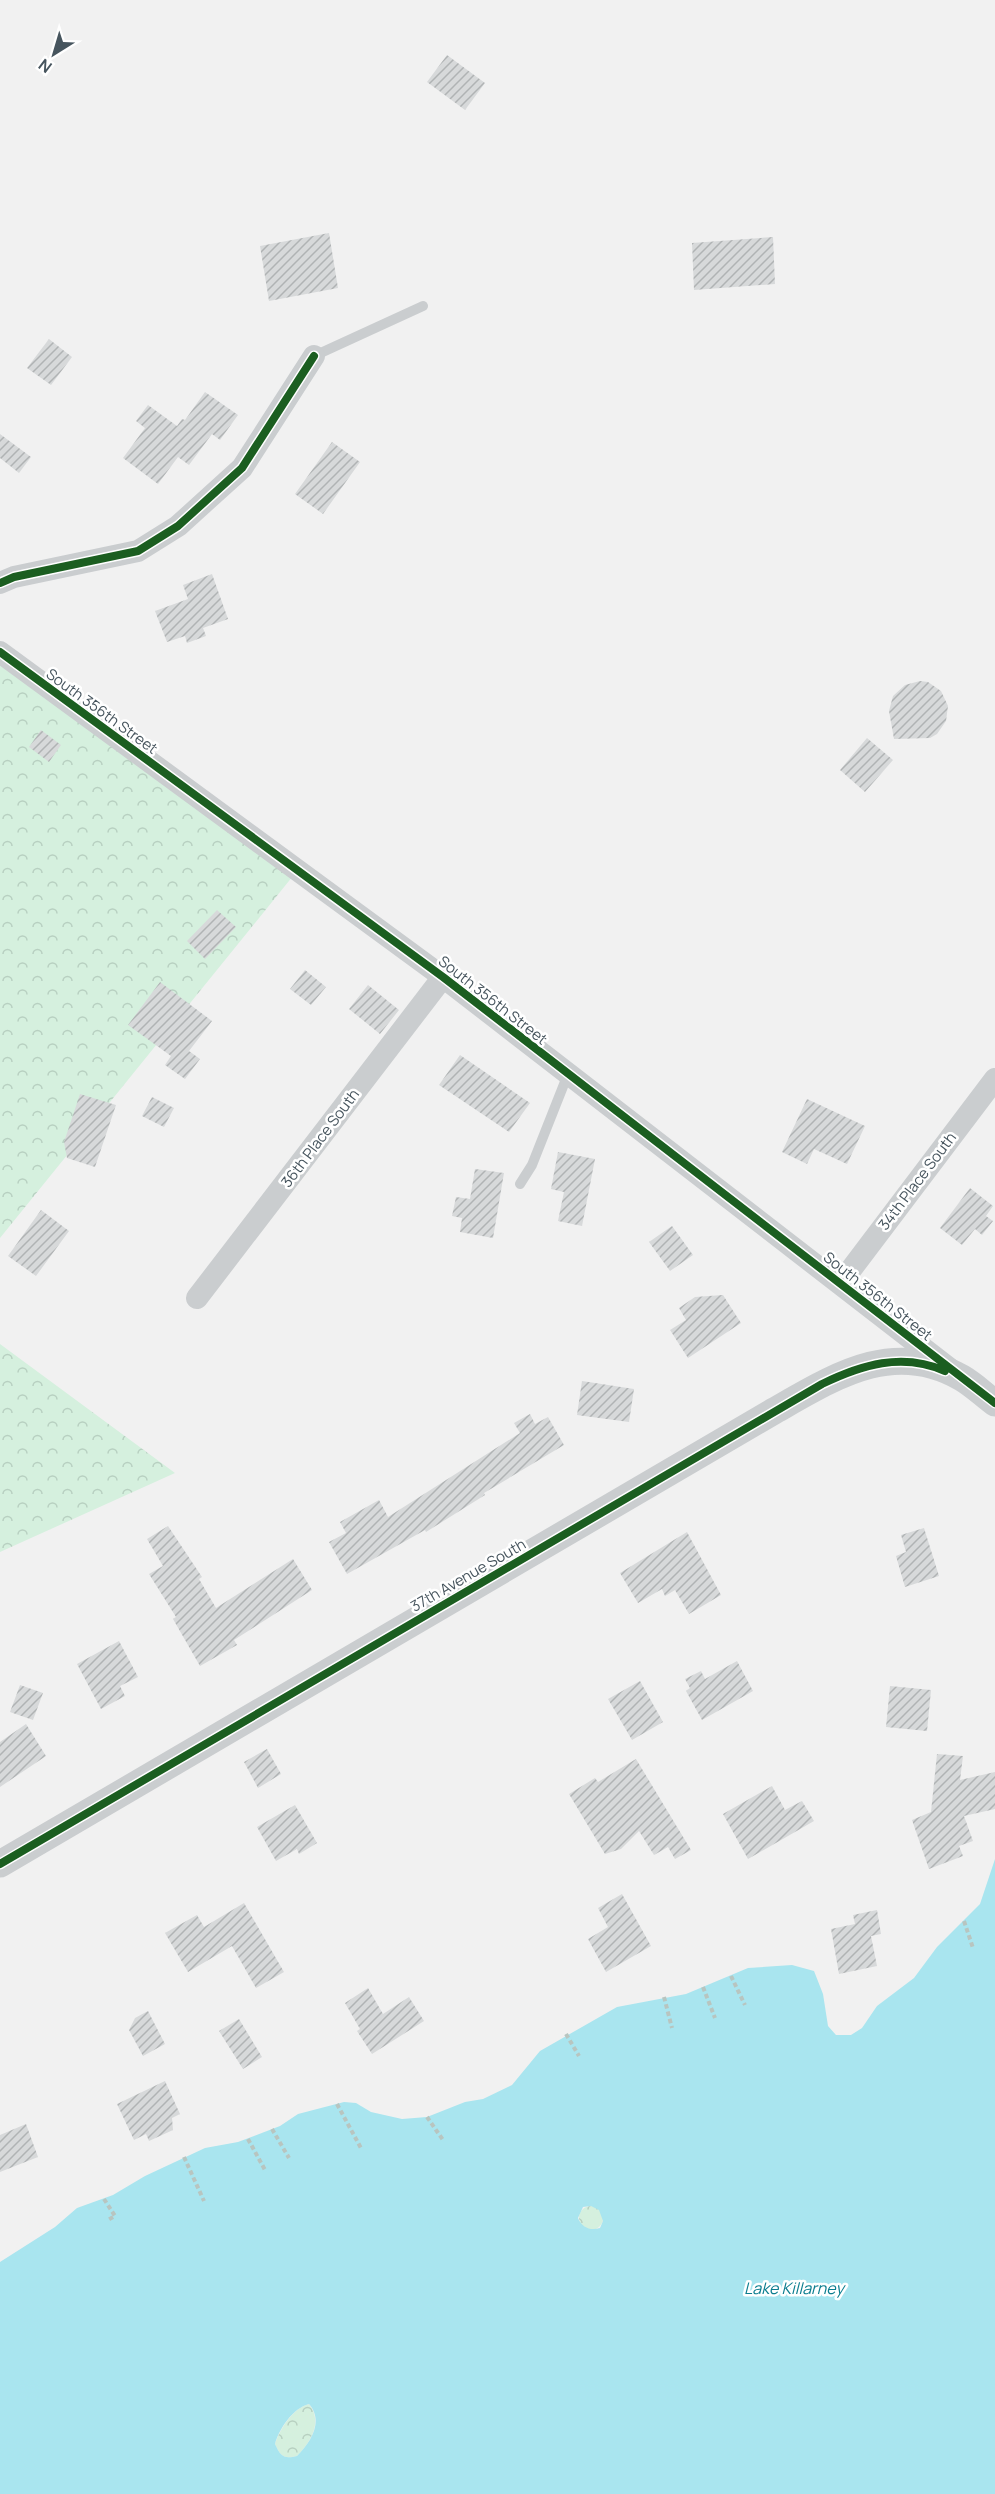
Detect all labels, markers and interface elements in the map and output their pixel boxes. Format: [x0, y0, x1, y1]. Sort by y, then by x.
north arrow [24, 24, 84, 84]
text: N [34, 54, 56, 78]
street label: South 356th Street [42, 663, 162, 759]
street label: South 356th Street [434, 951, 552, 1049]
street label: 36th Place South [276, 1084, 364, 1192]
street label: 34th Place South [873, 1128, 961, 1234]
street label: South 356th Street [819, 1247, 937, 1345]
street label: 37th Avenue South [406, 1533, 530, 1617]
water label: Lake Killarney [744, 2277, 846, 2299]

